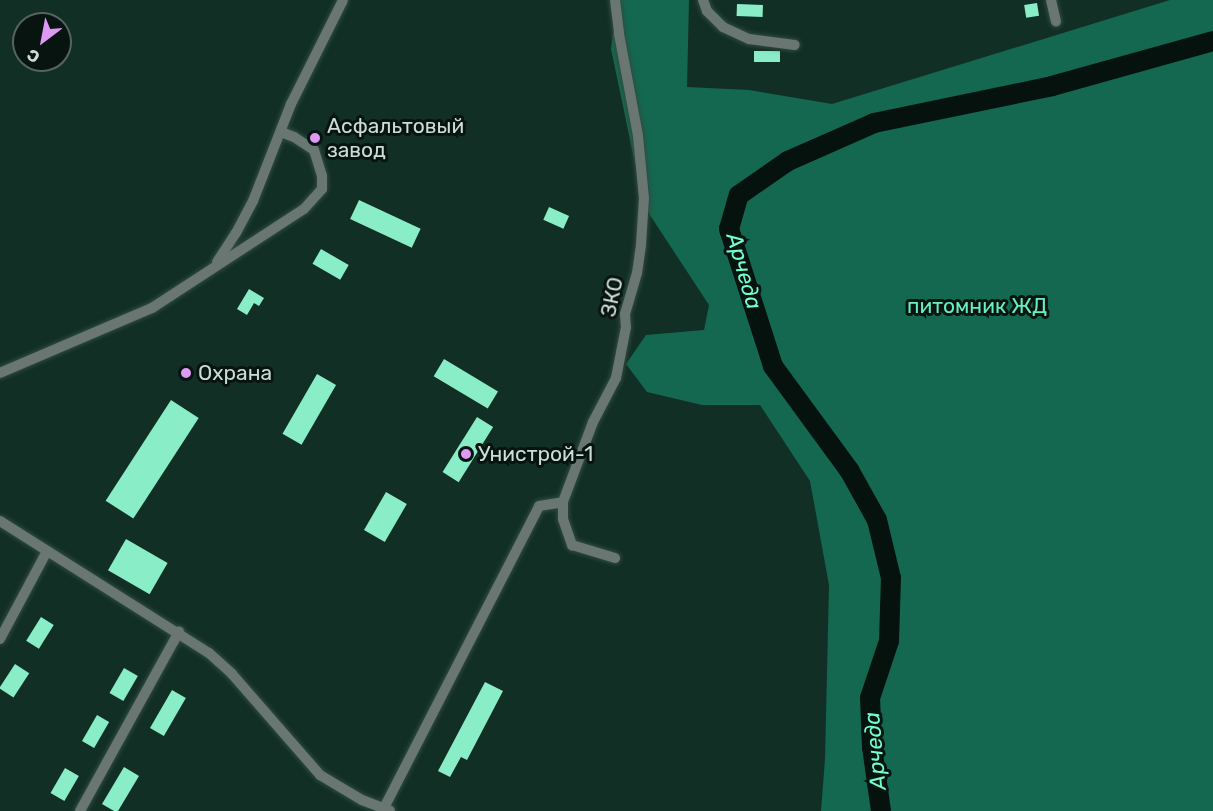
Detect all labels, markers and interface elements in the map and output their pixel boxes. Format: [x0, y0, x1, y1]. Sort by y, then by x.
north arrow [12, 12, 72, 72]
text: С [23, 45, 43, 67]
place label: Асфальтовый завод [327, 113, 464, 163]
marker: Асфальтовый завод [308, 131, 322, 145]
water label: Арчеда [721, 230, 767, 312]
street label: ЗКО [596, 275, 628, 319]
park label: питомник ЖД [907, 293, 1047, 319]
place label: Охрана [198, 360, 272, 386]
marker: Охрана [179, 366, 193, 380]
place label: Унистрой-1 [478, 441, 593, 467]
marker: Унистрой-1 [459, 447, 473, 461]
water label: Арчеда [858, 711, 892, 791]

